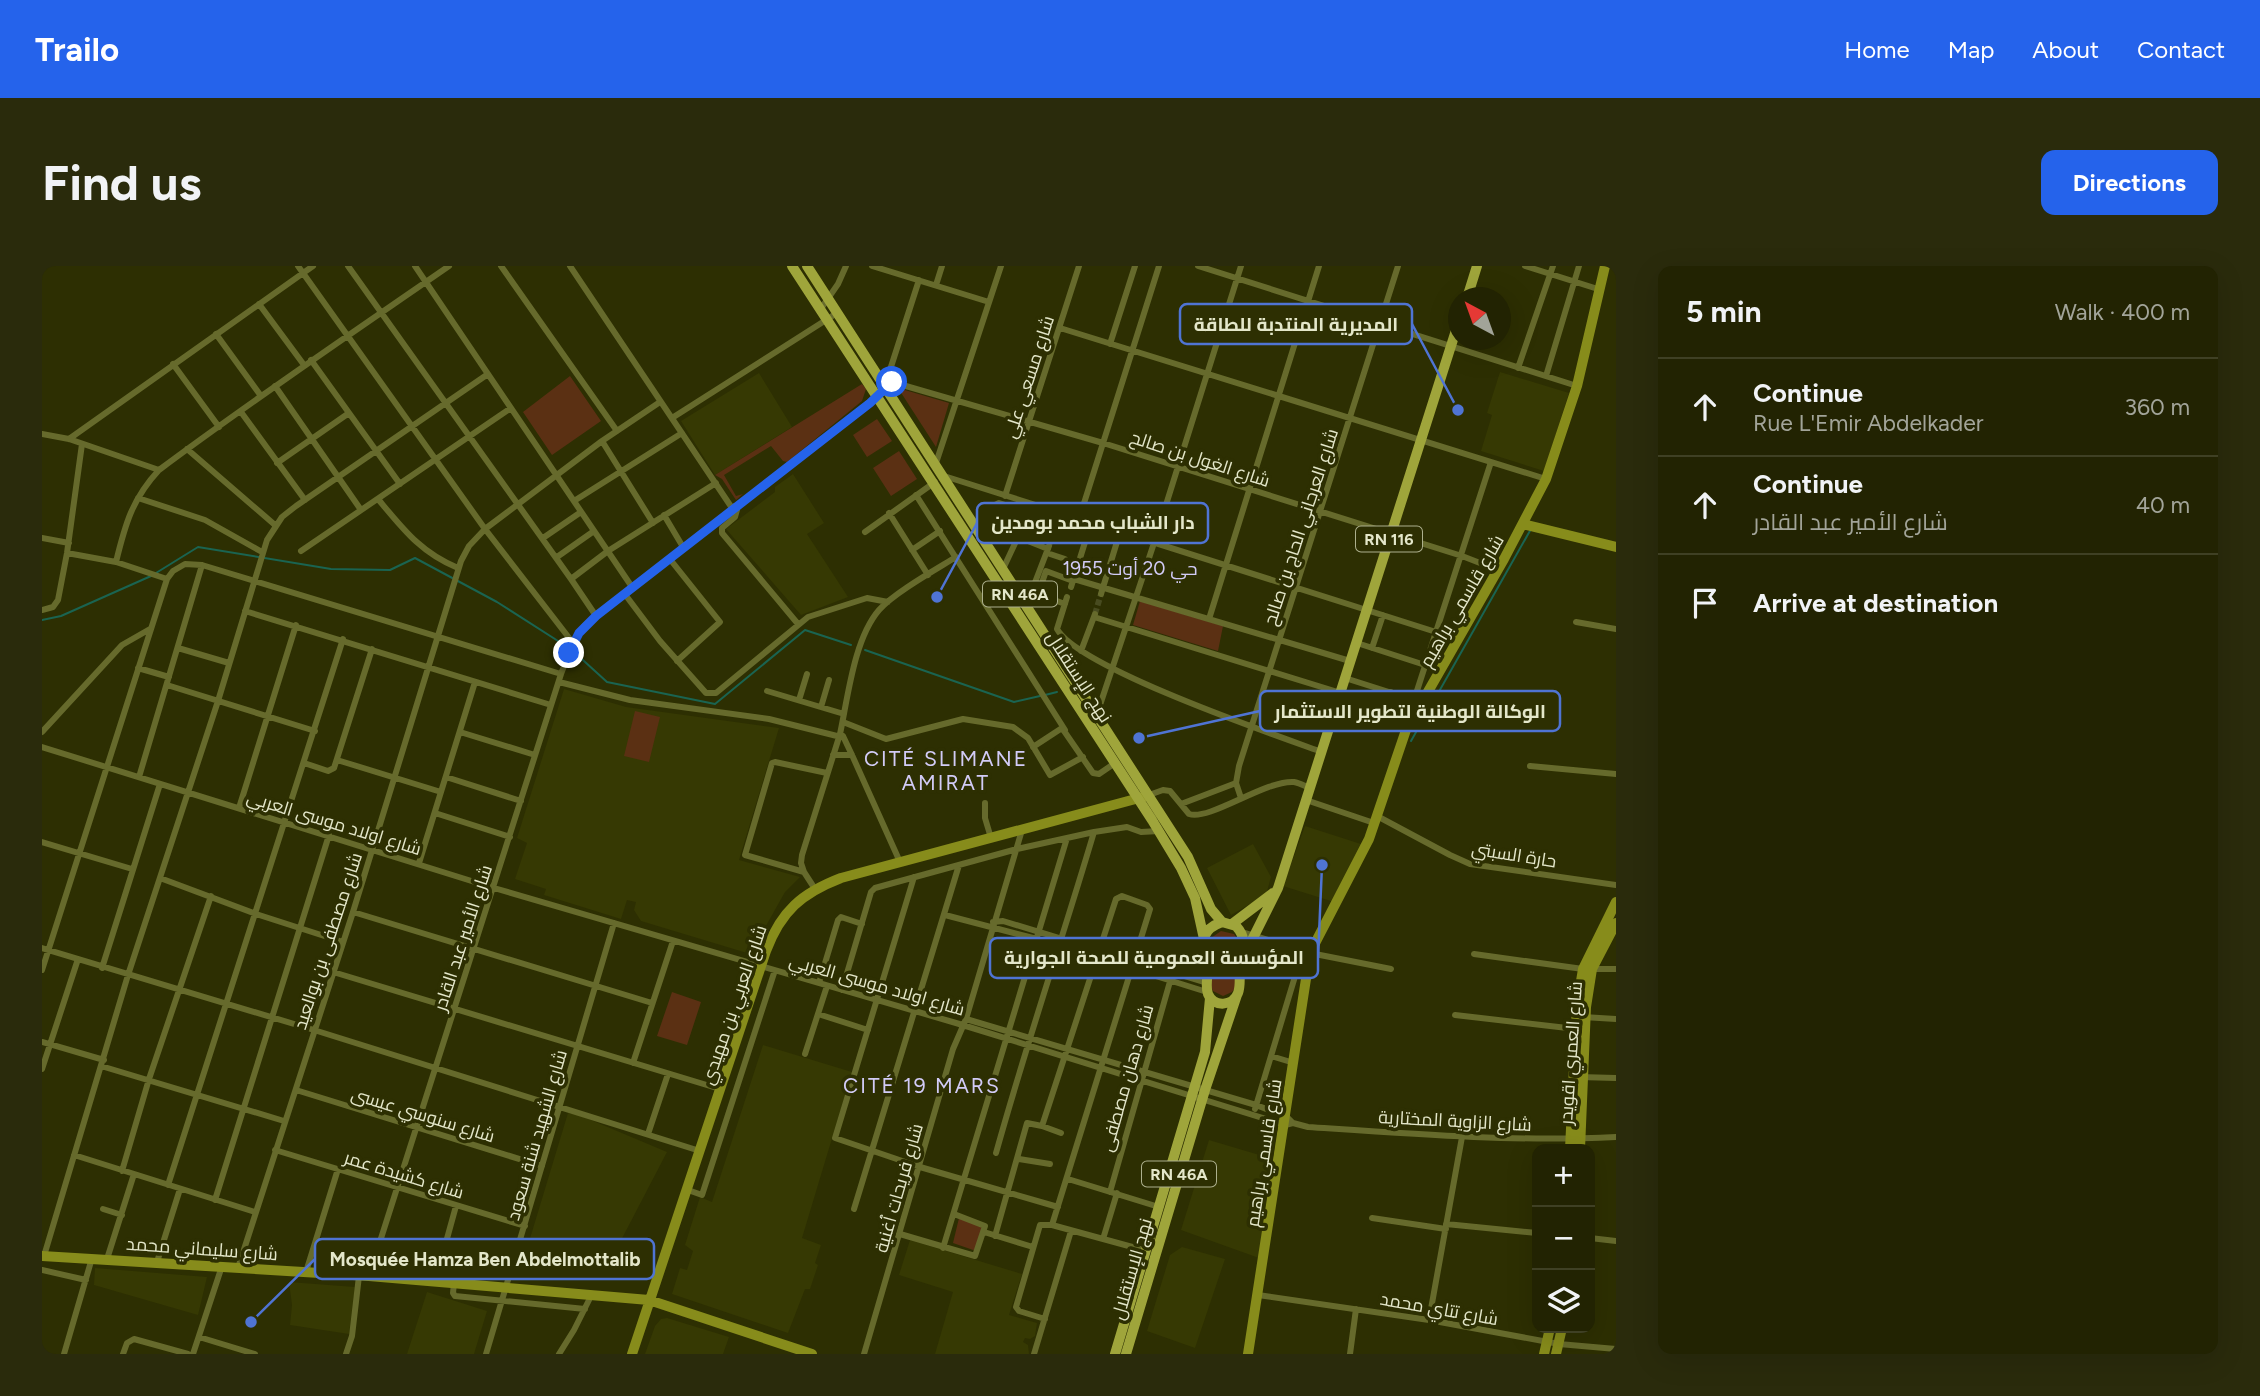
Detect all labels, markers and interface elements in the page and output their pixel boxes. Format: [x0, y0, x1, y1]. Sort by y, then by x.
text: Trailo [35, 30, 119, 69]
text: Home [1844, 35, 1910, 64]
text: Map [1948, 35, 1994, 64]
text: About [2032, 35, 2099, 64]
text: Contact [2137, 35, 2225, 64]
button: Directions [2041, 150, 2218, 215]
text: Find us [42, 153, 201, 212]
north arrow [1448, 287, 1511, 350]
text: 5 min [1686, 293, 1762, 330]
text: Walk · 400 m [2055, 298, 2190, 326]
callout: المديرية المنتدبة للطاقة [1180, 304, 1412, 344]
street label: شارع مسعي علي [999, 313, 1062, 442]
text: المديرية المنتدبة للطاقة [1194, 313, 1398, 336]
route start [876, 366, 907, 397]
text: Continue [1753, 377, 1863, 409]
icon: ahead [1686, 388, 1724, 426]
text: 360 m [2124, 393, 2190, 421]
text: Rue L'Emir Abdelkader [1753, 409, 1984, 437]
street label: شارع الغول بن صالح [1127, 426, 1273, 493]
street label: شارع العرجاني الحاج بن صالح [1259, 426, 1346, 629]
text: Continue [1753, 468, 1863, 500]
icon: ahead [1686, 486, 1724, 524]
text: 40 m [2136, 491, 2190, 519]
callout: دار الشباب محمد بومدين [977, 503, 1208, 543]
text: شارع الأمير عبد القادر [1753, 508, 1948, 536]
text: دار الشباب محمد بومدين [991, 511, 1195, 534]
road number: RN 116 [1356, 526, 1422, 552]
street label: شارع قاسمي براهيم [1415, 531, 1511, 673]
district label: حي 20 أوت 1955 [1062, 557, 1198, 583]
road number: RN 46A [983, 582, 1057, 606]
icon: arrive [1686, 584, 1724, 622]
text: Arrive at destination [1753, 587, 1998, 619]
street label: نهج الإستقلال [1040, 627, 1117, 727]
route end [553, 637, 584, 668]
callout: الوكالة الوطنية لتطوير الاستثمار [1260, 691, 1560, 731]
text: الوكالة الوطنية لتطوير الاستثمار [1273, 700, 1546, 723]
district label: CITÉ SLIMANE AMIRAT [864, 746, 1028, 795]
street label: شارع اولاد موسى العربي [243, 786, 424, 863]
street label: حارة السبتي [1470, 837, 1558, 876]
street label: شارع مصطفى بن بوالعيد [289, 850, 368, 1033]
street label: شارع الأمير عبد القادر [429, 862, 498, 1015]
street label: شارع العربي بن مهيدي [696, 922, 774, 1089]
callout: المؤسسة العمومية للصحة الجوارية [990, 938, 1318, 978]
text: المؤسسة العمومية للصحة الجوارية [1004, 946, 1304, 969]
street label: شارع اولاد موسى العربي [786, 949, 967, 1023]
street label: شارع العمري اقويدر [1555, 980, 1590, 1127]
street label: شارع دهان مصطفى [1095, 1002, 1159, 1154]
street label: شارع الشهيد شنة سعود [502, 1047, 573, 1223]
district label: CITÉ 19 MARS [843, 1073, 1001, 1098]
street label: شارع قاسمي براهيم [1241, 1077, 1290, 1229]
street label: شارع سنوسي عيسى [348, 1083, 497, 1149]
street label: شارع الزاوية المختارية [1378, 1106, 1532, 1137]
street label: شارع فريحات ٱغنية [870, 1121, 929, 1255]
map controls [1532, 1144, 1595, 1333]
button: + [1532, 1144, 1595, 1207]
street label: شارع كشيدة عمر [340, 1146, 467, 1205]
road number: RN 46A [1142, 1162, 1216, 1186]
button: − [1532, 1207, 1595, 1270]
street label: نهج الإستقلال [1107, 1216, 1158, 1323]
street label: شارع سليماني محمد [125, 1233, 279, 1268]
callout: Mosquée Hamza Ben Abdelmottalib [315, 1239, 654, 1279]
text: Mosquée Hamza Ben Abdelmottalib [329, 1248, 641, 1271]
button: layers [1532, 1270, 1595, 1333]
street label: شارع تتاي محمد [1378, 1288, 1500, 1333]

